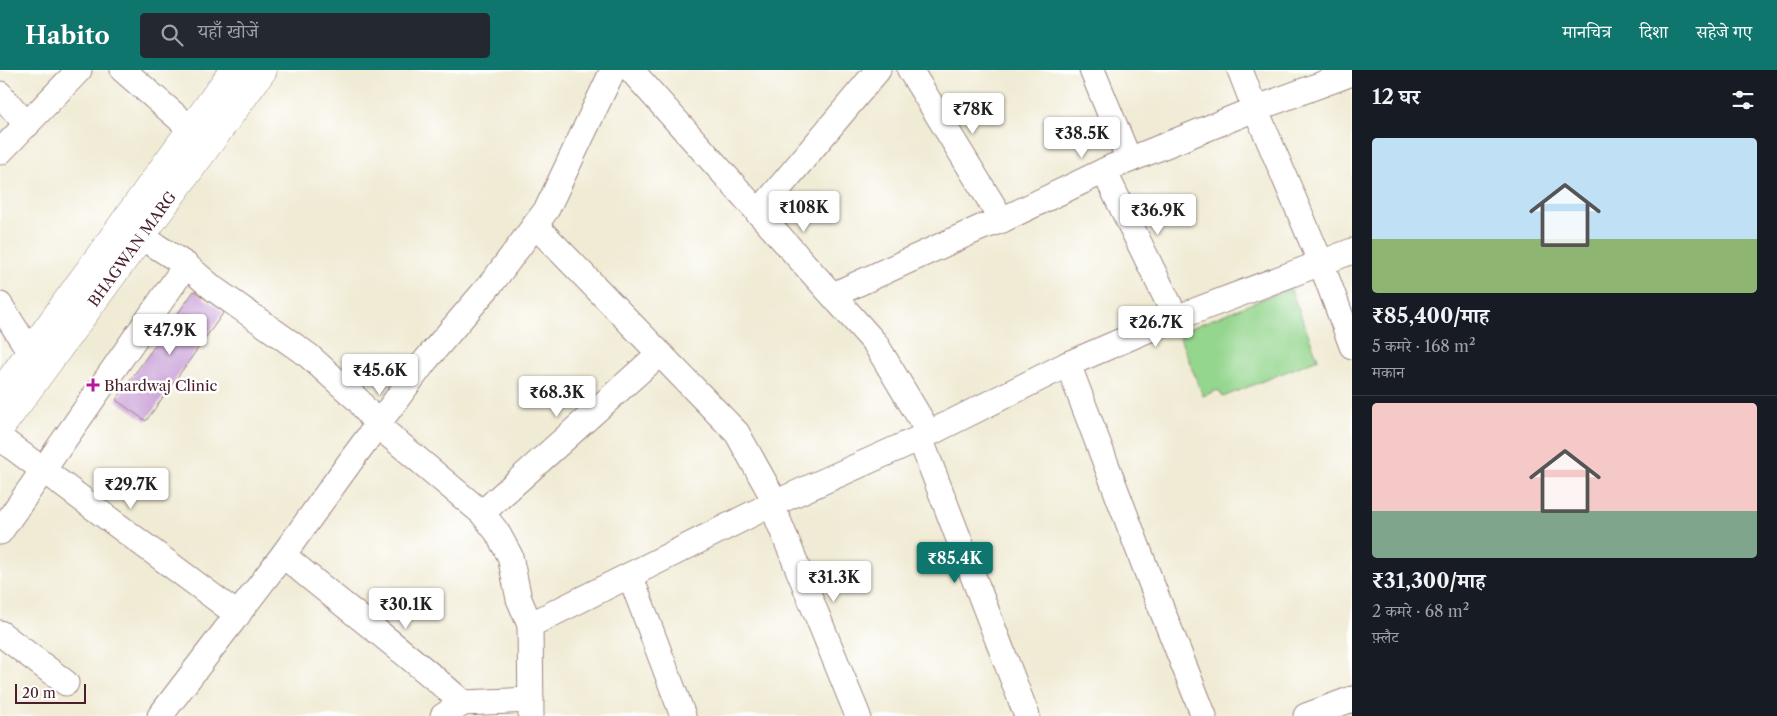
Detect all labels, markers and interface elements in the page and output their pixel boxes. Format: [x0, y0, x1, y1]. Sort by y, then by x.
search box [140, 13, 490, 58]
text: यहाँ खोजें [198, 20, 258, 43]
text: Habito [25, 21, 110, 50]
icon: search [158, 21, 186, 49]
text: मानचित्र [1563, 21, 1611, 43]
text: दिशा [1639, 21, 1668, 43]
text: सहेजे गए [1696, 21, 1752, 43]
text: 12 घर [1372, 84, 1420, 109]
icon: filters [1729, 86, 1757, 114]
pin: ₹78K [943, 92, 1003, 135]
text: ₹78K [953, 99, 993, 119]
pin: ₹38.5K [1041, 116, 1123, 159]
text: ₹38.5K [1055, 123, 1109, 143]
icon: home [1520, 170, 1610, 260]
street label: BHAGWAN MARG [84, 188, 180, 310]
pin: ₹108K [769, 190, 839, 233]
pin: ₹36.9K [1117, 194, 1199, 236]
text: ₹108K [780, 197, 828, 217]
text: ₹36.9K [1131, 200, 1185, 220]
text: ₹85,400/माह [1372, 303, 1489, 328]
pin: ₹26.7K [1115, 306, 1197, 348]
text: ₹26.7K [1129, 312, 1183, 332]
pin: ₹47.9K [129, 314, 211, 356]
text: ₹47.9K [144, 320, 196, 340]
text: 5 कमरे · 168 m² [1372, 336, 1476, 356]
pin: ₹45.6K [339, 354, 421, 396]
text: ₹45.6K [353, 360, 407, 380]
text: मकान [1372, 362, 1404, 382]
place label: Bhardwaj Clinic [104, 376, 217, 395]
pin: ₹68.3K [516, 376, 598, 418]
marker: Bhardwaj Clinic [86, 378, 100, 392]
text: ₹68.3K [530, 382, 584, 402]
icon: home [1520, 436, 1610, 526]
pin: ₹29.7K [90, 468, 172, 510]
text: ₹29.7K [105, 474, 157, 494]
pin: ₹85.4K [914, 542, 996, 584]
text: ₹85.4K [928, 548, 982, 568]
pin: ₹31.3K [793, 560, 875, 603]
text: ₹31.3K [808, 567, 860, 587]
text: ₹31,300/माह [1372, 568, 1485, 593]
pin: ₹30.1K [365, 588, 447, 630]
text: ₹30.1K [380, 594, 432, 614]
text: 2 कमरे · 68 m² [1372, 601, 1469, 621]
text: फ़्लैट [1372, 627, 1399, 647]
scale bar [15, 681, 86, 704]
text: 20 m [22, 684, 56, 702]

